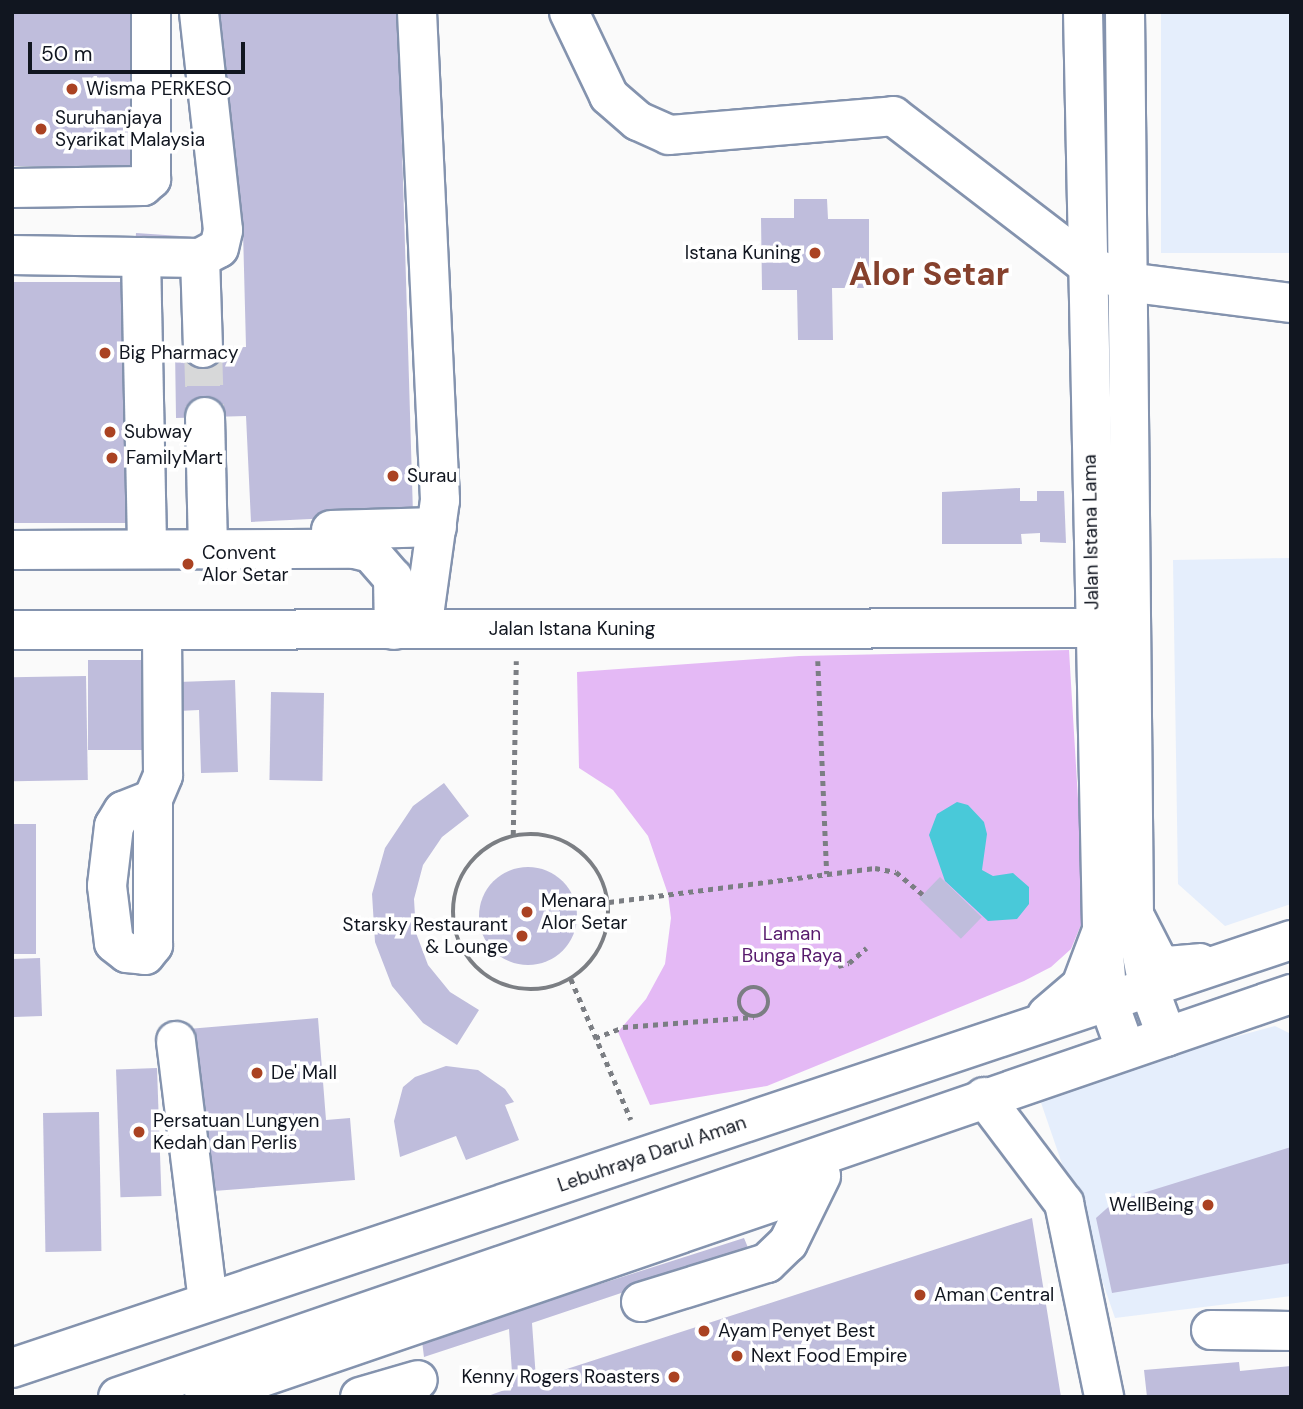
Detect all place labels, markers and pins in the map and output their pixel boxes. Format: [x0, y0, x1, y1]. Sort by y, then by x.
place label: Wisma PERKESO [86, 78, 231, 100]
marker: Wisma PERKESO [64, 81, 80, 97]
place label: Suruhanjaya Syarikat Malaysia [55, 107, 205, 151]
marker: Suruhanjaya Syarikat Malaysia [33, 121, 49, 137]
place label: Istana Kuning [685, 242, 801, 264]
marker: Istana Kuning [807, 245, 823, 261]
place label: Big Pharmacy [119, 342, 239, 364]
marker: Big Pharmacy [97, 345, 113, 361]
place label: Subway [124, 421, 192, 443]
marker: Subway [102, 424, 118, 440]
place label: FamilyMart [126, 447, 223, 469]
marker: FamilyMart [104, 450, 120, 466]
place label: Surau [407, 465, 457, 487]
marker: Surau [385, 468, 401, 484]
place label: Convent Alor Setar [202, 542, 289, 586]
marker: Convent Alor Setar [180, 556, 196, 572]
place label: Menara Alor Setar [541, 890, 628, 934]
marker: Menara Alor Setar [519, 904, 535, 920]
place label: Starsky Restaurant & Lounge [342, 914, 508, 958]
marker: Starsky Restaurant & Lounge [514, 928, 530, 944]
place label: De' Mall [271, 1062, 337, 1084]
marker: De' Mall [249, 1065, 265, 1081]
place label: Persatuan Lungyen Kedah dan Perlis [153, 1110, 319, 1154]
marker: Persatuan Lungyen Kedah dan Perlis [131, 1124, 147, 1140]
place label: WellBeing [1109, 1194, 1194, 1216]
marker: WellBeing [1200, 1197, 1216, 1213]
place label: Aman Central [934, 1284, 1054, 1306]
marker: Aman Central [912, 1287, 928, 1303]
place label: Ayam Penyet Best [718, 1320, 875, 1342]
marker: Ayam Penyet Best [696, 1323, 712, 1339]
place label: Next Food Empire [751, 1345, 907, 1367]
marker: Next Food Empire [729, 1348, 745, 1364]
place label: Kenny Rogers Roasters [461, 1366, 660, 1388]
marker: Kenny Rogers Roasters [666, 1369, 682, 1385]

